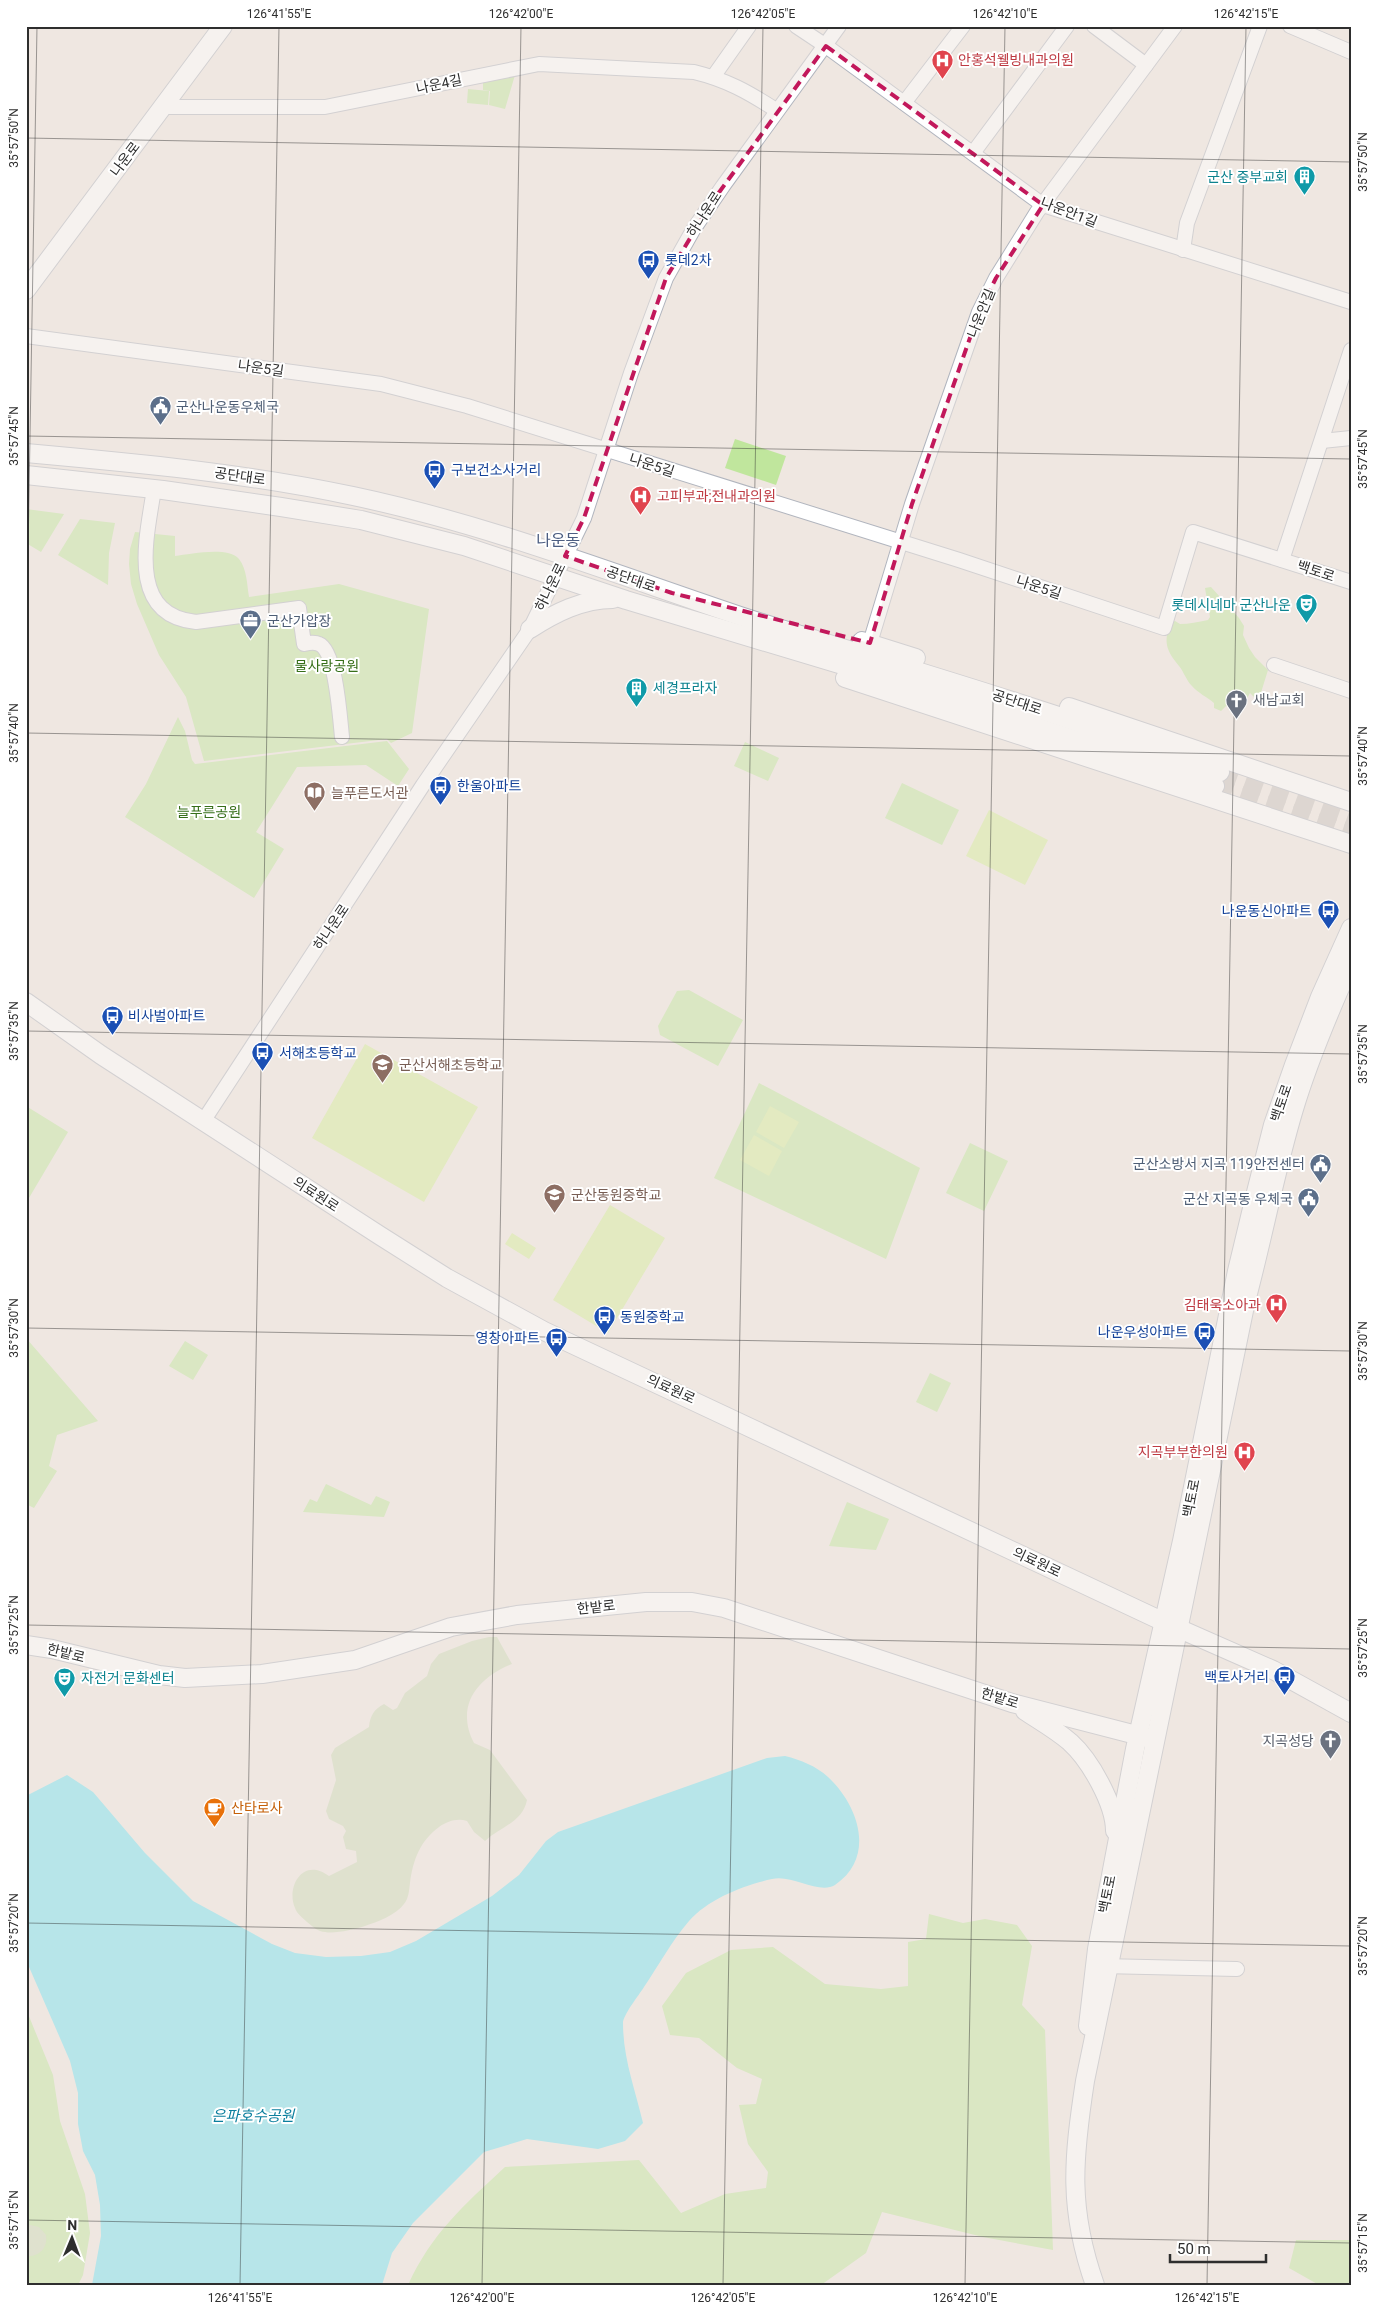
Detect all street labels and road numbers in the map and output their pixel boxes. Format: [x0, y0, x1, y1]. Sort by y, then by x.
street label: 나운4길 [415, 71, 463, 97]
street label: 나운로 [107, 139, 143, 179]
street label: 하나운로 [683, 188, 725, 240]
street label: 나운안1길 [1038, 194, 1100, 230]
street label: 나운안길 [964, 286, 998, 340]
street label: 나운5길 [237, 357, 285, 379]
street label: 나운5길 [627, 450, 677, 480]
street label: 공단대로 [213, 464, 267, 488]
street label: 백토로 [1295, 557, 1337, 585]
street label: 하나운로 [532, 560, 569, 614]
street label: 공단대로 [604, 563, 658, 595]
street label: 나운5길 [1014, 572, 1064, 602]
street label: 공단대로 [990, 686, 1044, 718]
street label: 하나운로 [310, 901, 352, 953]
street label: 백토로 [1267, 1082, 1295, 1124]
street label: 의료원로 [290, 1173, 342, 1215]
street label: 의료원로 [644, 1371, 698, 1407]
street label: 백토로 [1179, 1477, 1203, 1518]
street label: 의료원로 [1010, 1544, 1064, 1580]
street label: 한밭로 [576, 1597, 616, 1617]
street label: 한밭로 [45, 1641, 87, 1665]
street label: 한밭로 [979, 1685, 1021, 1711]
street label: 백토로 [1095, 1873, 1119, 1914]

